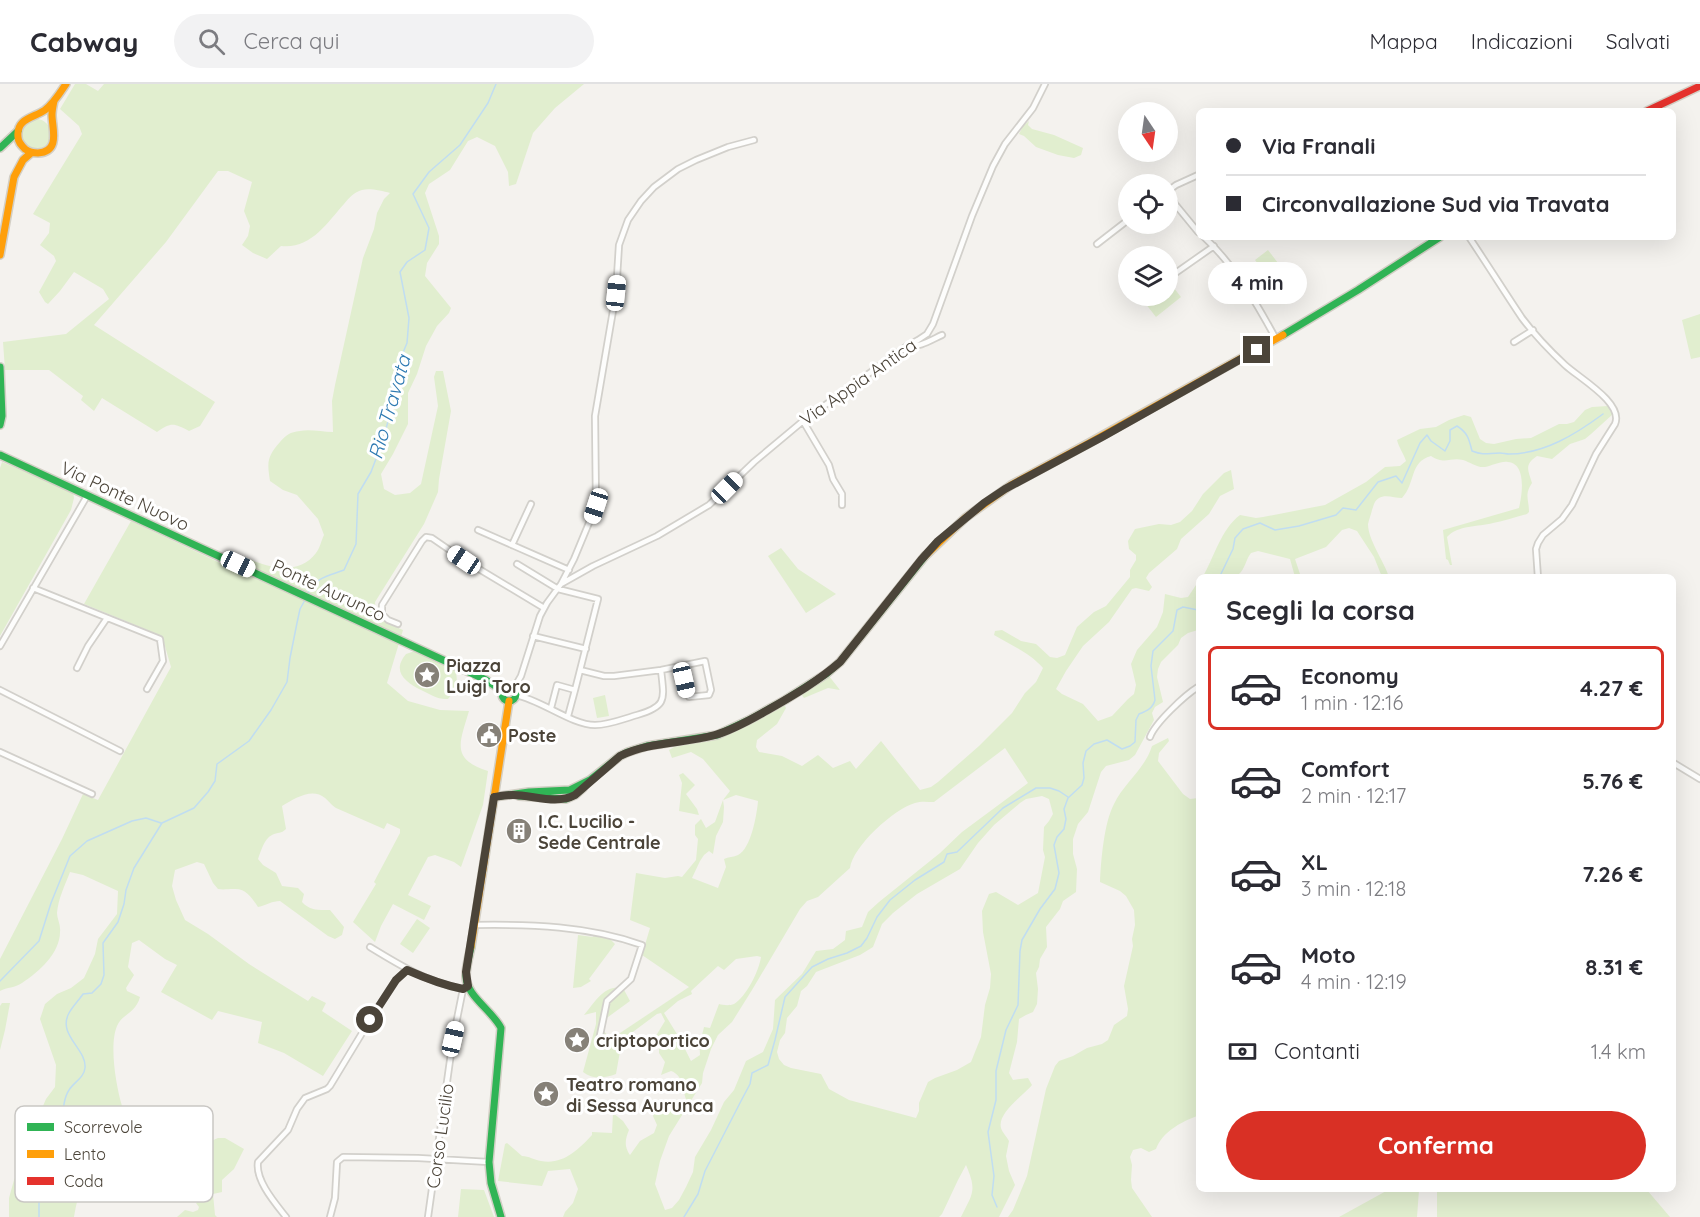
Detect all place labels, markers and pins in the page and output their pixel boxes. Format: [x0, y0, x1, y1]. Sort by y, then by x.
place label: Piazza Luigi Toro [446, 654, 531, 698]
place icon: Piazza Luigi Toro [412, 660, 442, 690]
public building icon: Poste [474, 720, 504, 750]
place label: Poste [508, 724, 556, 747]
place label: I.C. Lucilio - Sede Centrale [538, 810, 661, 854]
building icon: I.C. Lucilio - Sede Centrale [504, 816, 534, 846]
place icon: criptoportico [562, 1025, 592, 1055]
place label: criptoportico [596, 1029, 710, 1052]
place label: Teatro romano di Sessa Aurunca [566, 1073, 713, 1117]
place icon: Teatro romano di Sessa Aurunca [531, 1079, 561, 1109]

